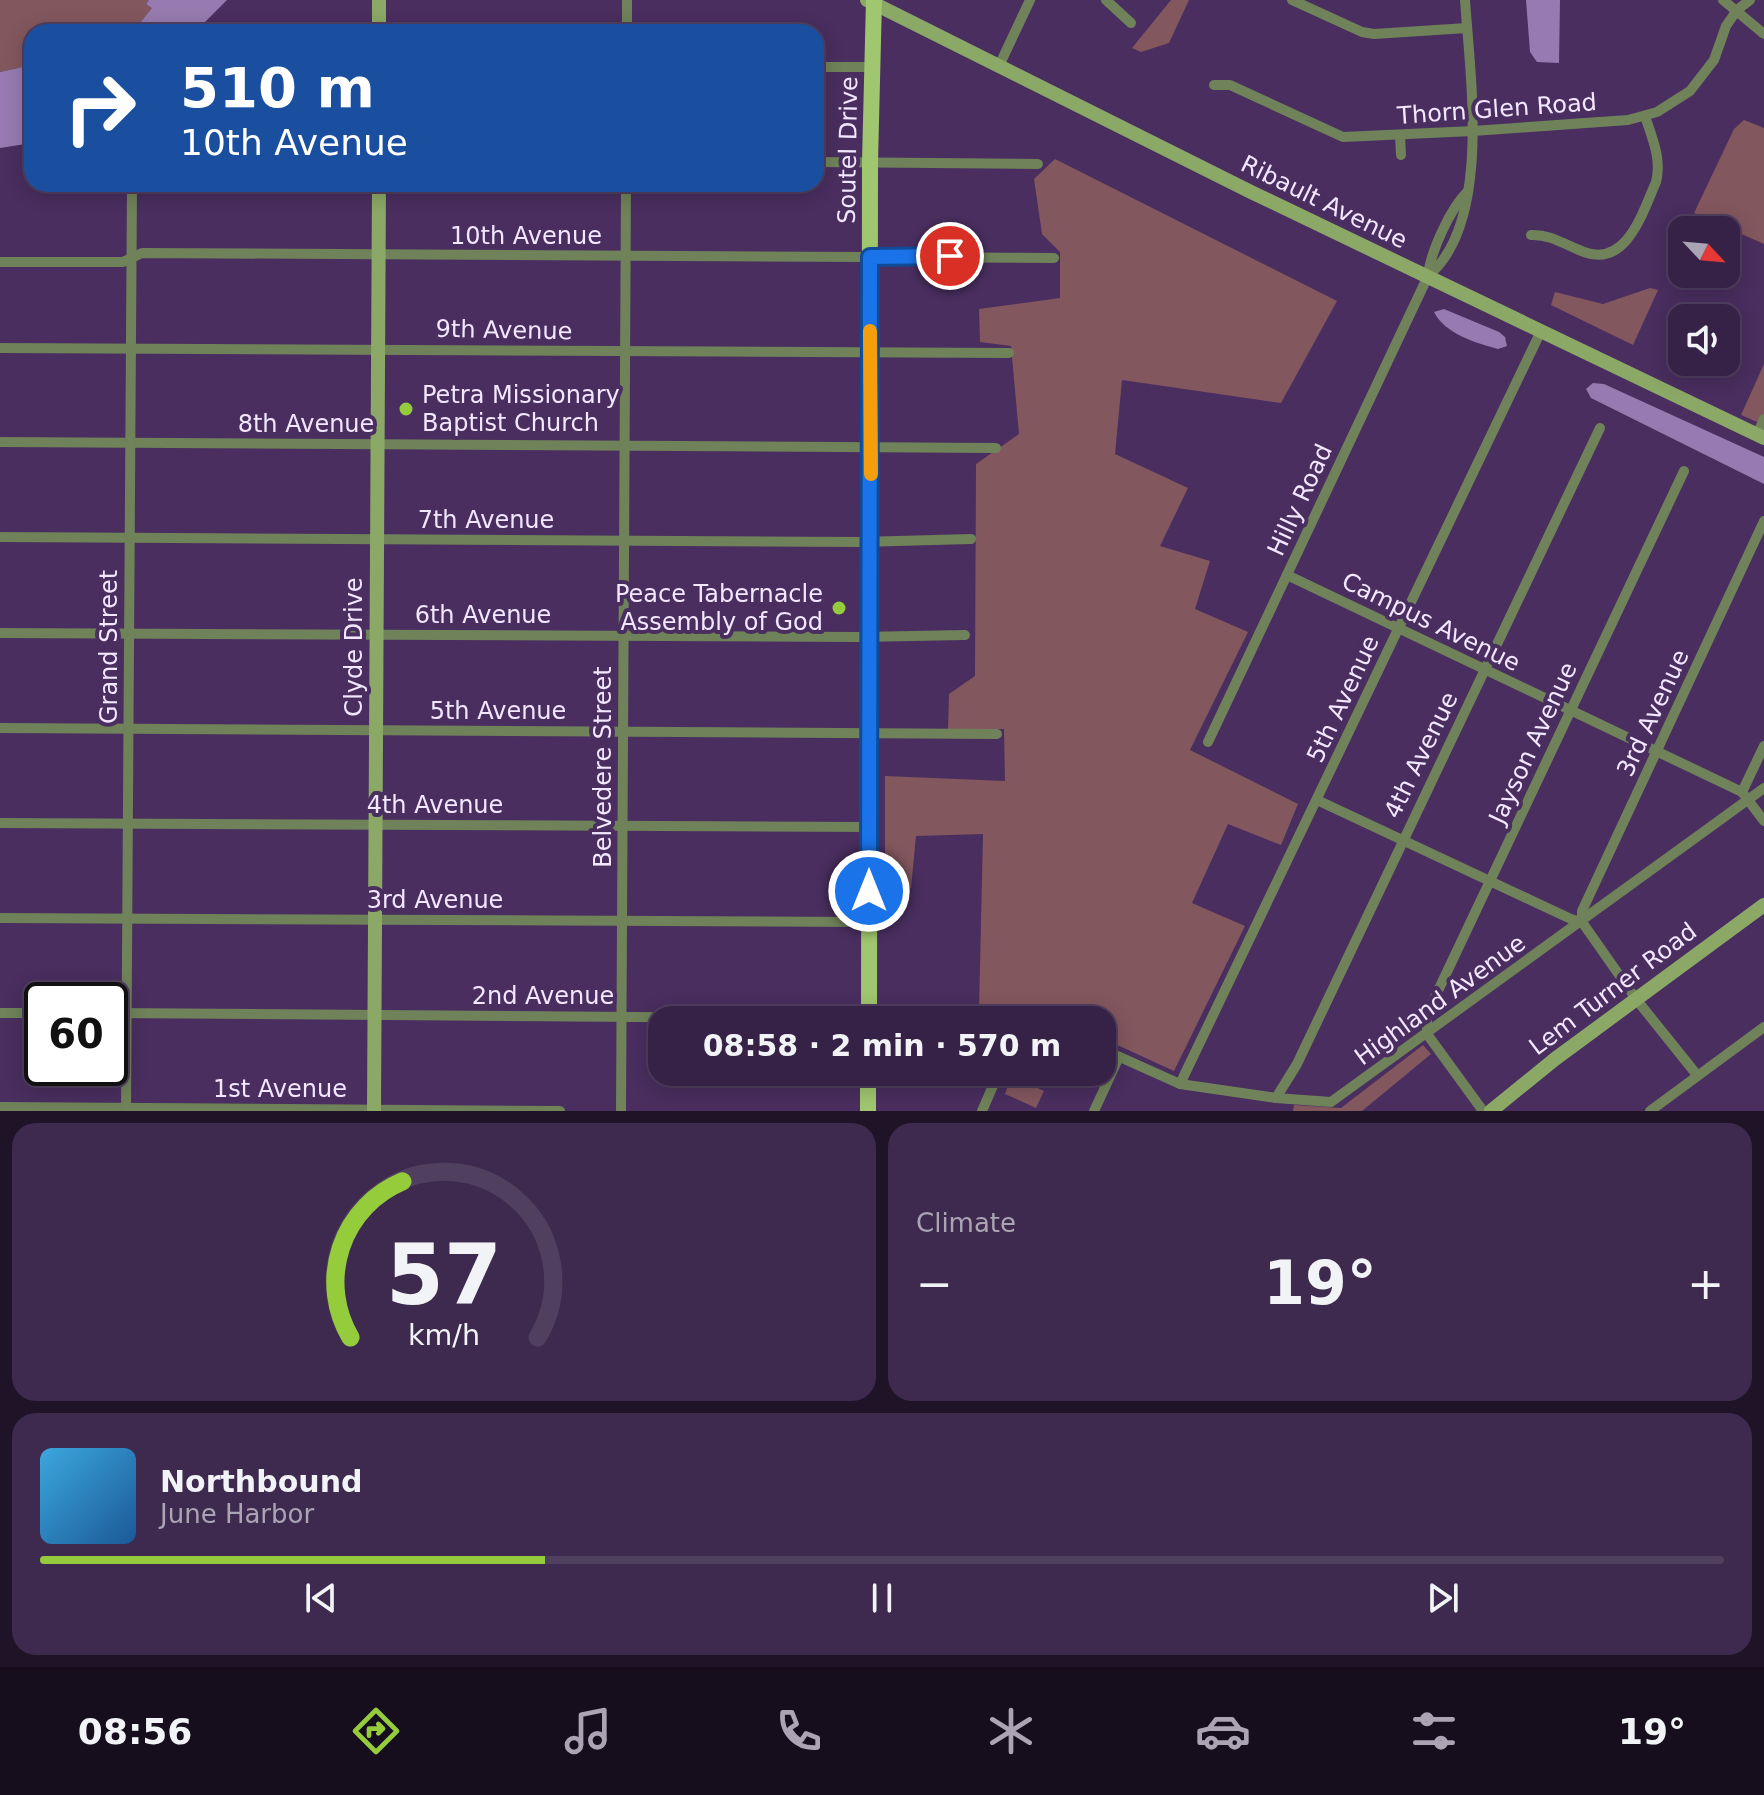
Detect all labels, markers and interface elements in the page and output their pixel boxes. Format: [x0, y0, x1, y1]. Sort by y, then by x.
text: 510 m [180, 55, 375, 120]
icon: right [48, 56, 152, 160]
street label: Soutel Drive [833, 76, 863, 224]
street label: Thorn Glen Road [1395, 88, 1598, 130]
text: 10th Avenue [180, 122, 408, 163]
street label: Ribault Avenue [1236, 150, 1412, 254]
north arrow [1668, 216, 1740, 288]
map controls [1668, 216, 1740, 376]
street label: 10th Avenue [450, 222, 602, 250]
pin [916, 222, 984, 290]
icon: arrive [928, 234, 972, 278]
button: sound [1668, 304, 1740, 376]
street label: 9th Avenue [435, 315, 573, 345]
place label: Petra Missionary Baptist Church [422, 381, 620, 437]
marker: Petra Missionary Baptist Church [397, 400, 415, 418]
street label: 8th Avenue [238, 410, 374, 438]
street label: Hilly Road [1262, 440, 1338, 560]
street label: 7th Avenue [418, 506, 554, 534]
street label: Campus Avenue [1337, 567, 1525, 677]
street label: Grand Street [95, 570, 123, 724]
street label: Clyde Drive [340, 577, 368, 717]
place label: Peace Tabernacle Assembly of God [615, 580, 823, 636]
marker: Peace Tabernacle Assembly of God [830, 599, 848, 617]
street label: 6th Avenue [415, 601, 551, 629]
street label: 5th Avenue [1301, 631, 1385, 767]
street label: 3rd Avenue [1611, 645, 1695, 781]
street label: Jayson Avenue [1482, 658, 1583, 830]
street label: Belvedere Street [589, 666, 617, 868]
street label: 4th Avenue [1378, 687, 1464, 823]
street label: 5th Avenue [430, 697, 566, 725]
street label: 4th Avenue [367, 791, 503, 819]
position arrow [827, 849, 911, 933]
street label: 3rd Avenue [367, 886, 503, 914]
street label: Lem Turner Road [1524, 917, 1702, 1061]
street label: Highland Avenue [1349, 929, 1531, 1071]
speed limit sign: 60 [24, 982, 128, 1086]
street label: 2nd Avenue [472, 982, 614, 1010]
text: 08:58 · 2 min · 570 m [703, 1028, 1061, 1063]
street label: 1st Avenue [213, 1075, 347, 1103]
text: Climate [916, 1208, 1016, 1238]
text: 57 [386, 1227, 502, 1324]
text: 19° [1263, 1248, 1377, 1318]
text: − [916, 1258, 953, 1309]
text: + [1687, 1258, 1724, 1309]
text: km/h [408, 1318, 480, 1352]
text: Northbound [160, 1464, 363, 1499]
text: June Harbor [160, 1499, 314, 1529]
icon: previous [299, 1576, 343, 1620]
icon: pause [860, 1576, 904, 1620]
icon: next [1421, 1576, 1465, 1620]
icon: directions [348, 1703, 404, 1759]
icon: music [560, 1703, 616, 1759]
icon: phone [771, 1703, 827, 1759]
icon: climate [983, 1703, 1039, 1759]
icon: car [1195, 1703, 1251, 1759]
icon: filters [1406, 1703, 1462, 1759]
text: 08:56 [78, 1711, 192, 1752]
text: 19° [1618, 1711, 1686, 1752]

